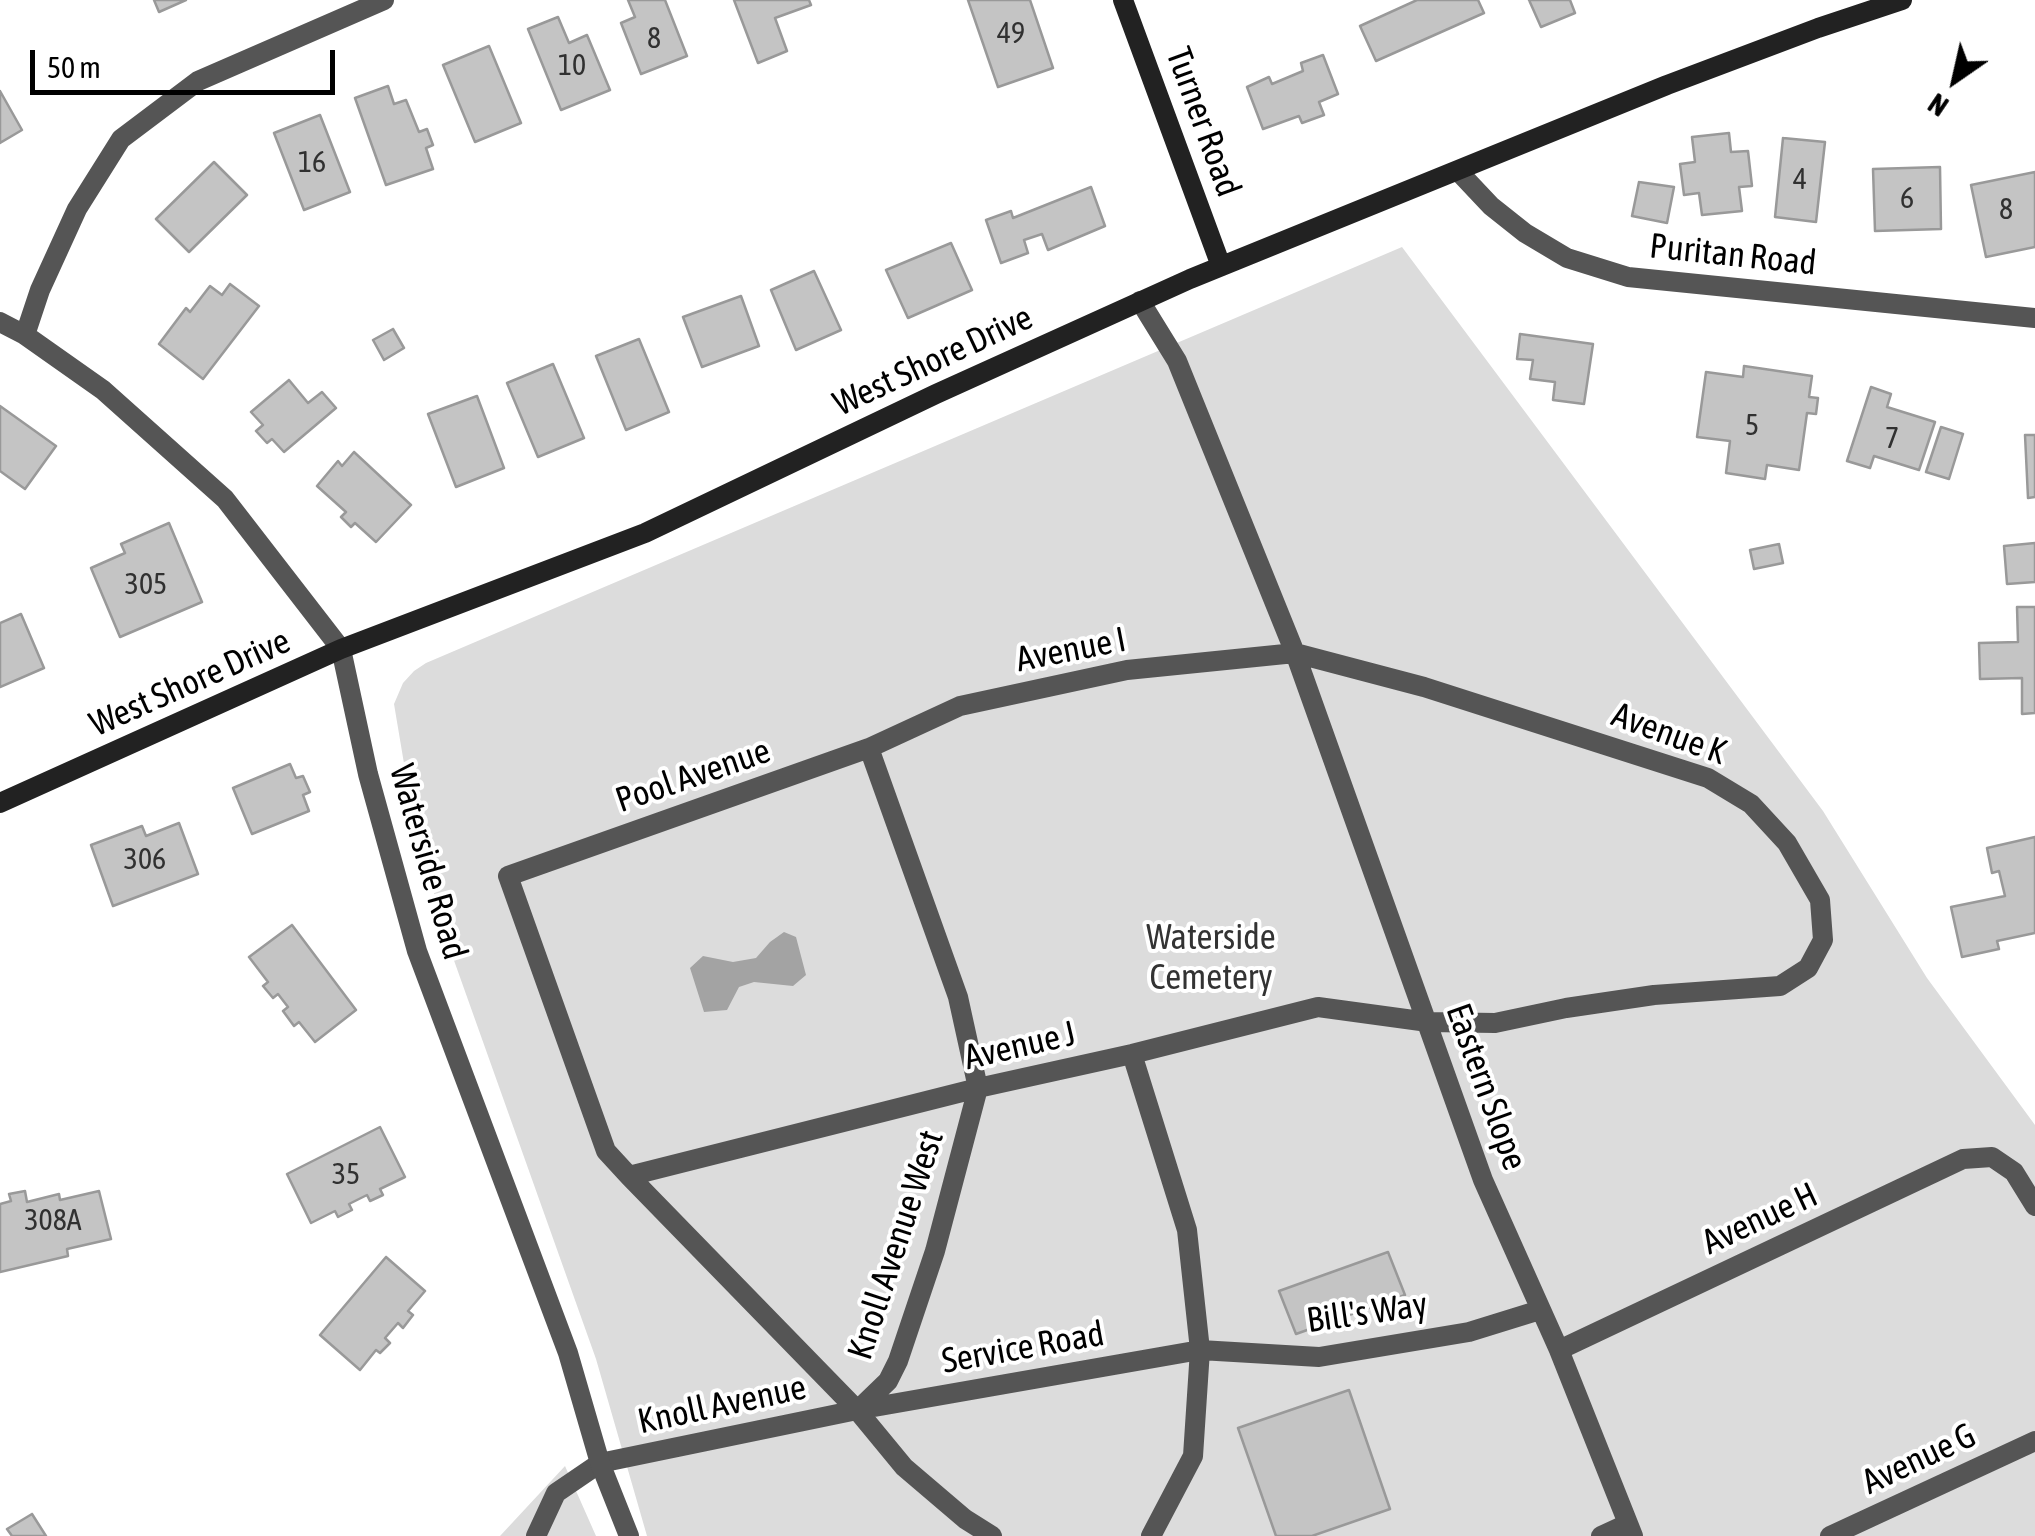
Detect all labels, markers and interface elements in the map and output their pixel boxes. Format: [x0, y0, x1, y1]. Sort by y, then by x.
house number: 49 [997, 16, 1025, 52]
house number: 8 [647, 21, 661, 57]
scale bar [35, 30, 340, 92]
north arrow [1905, 30, 2005, 130]
street label: Turner Road [1157, 42, 1249, 202]
house number: 10 [558, 48, 586, 84]
text: 50 m [47, 50, 101, 84]
text: N [1922, 87, 1954, 123]
house number: 16 [298, 145, 326, 181]
house number: 4 [1793, 162, 1807, 198]
house number: 6 [1900, 181, 1914, 217]
house number: 8 [1999, 192, 2013, 228]
street label: Puritan Road [1648, 225, 1818, 285]
street label: West Shore Drive [827, 297, 1039, 425]
house number: 5 [1745, 408, 1759, 444]
house number: 7 [1885, 421, 1899, 457]
house number: 305 [125, 567, 167, 603]
street label: Avenue I [1013, 619, 1129, 681]
street label: West Shore Drive [83, 620, 297, 746]
street label: Avenue K [1606, 694, 1732, 774]
street label: Pool Avenue [610, 730, 776, 822]
street label: Waterside Road [380, 760, 476, 964]
house number: 306 [124, 842, 166, 878]
park label: Waterside Cemetery [1146, 917, 1276, 999]
street label: Eastern Slope [1437, 998, 1535, 1176]
street label: Avenue J [960, 1013, 1080, 1079]
street label: Knoll Avenue West [839, 1125, 953, 1365]
house number: 35 [332, 1157, 360, 1193]
street label: Avenue H [1696, 1174, 1824, 1264]
house number: 308A [25, 1203, 81, 1239]
street label: Bill's Way [1304, 1284, 1430, 1342]
street label: Service Road [939, 1313, 1107, 1383]
street label: Knoll Avenue [634, 1367, 810, 1443]
street label: Avenue G [1856, 1415, 1982, 1503]

